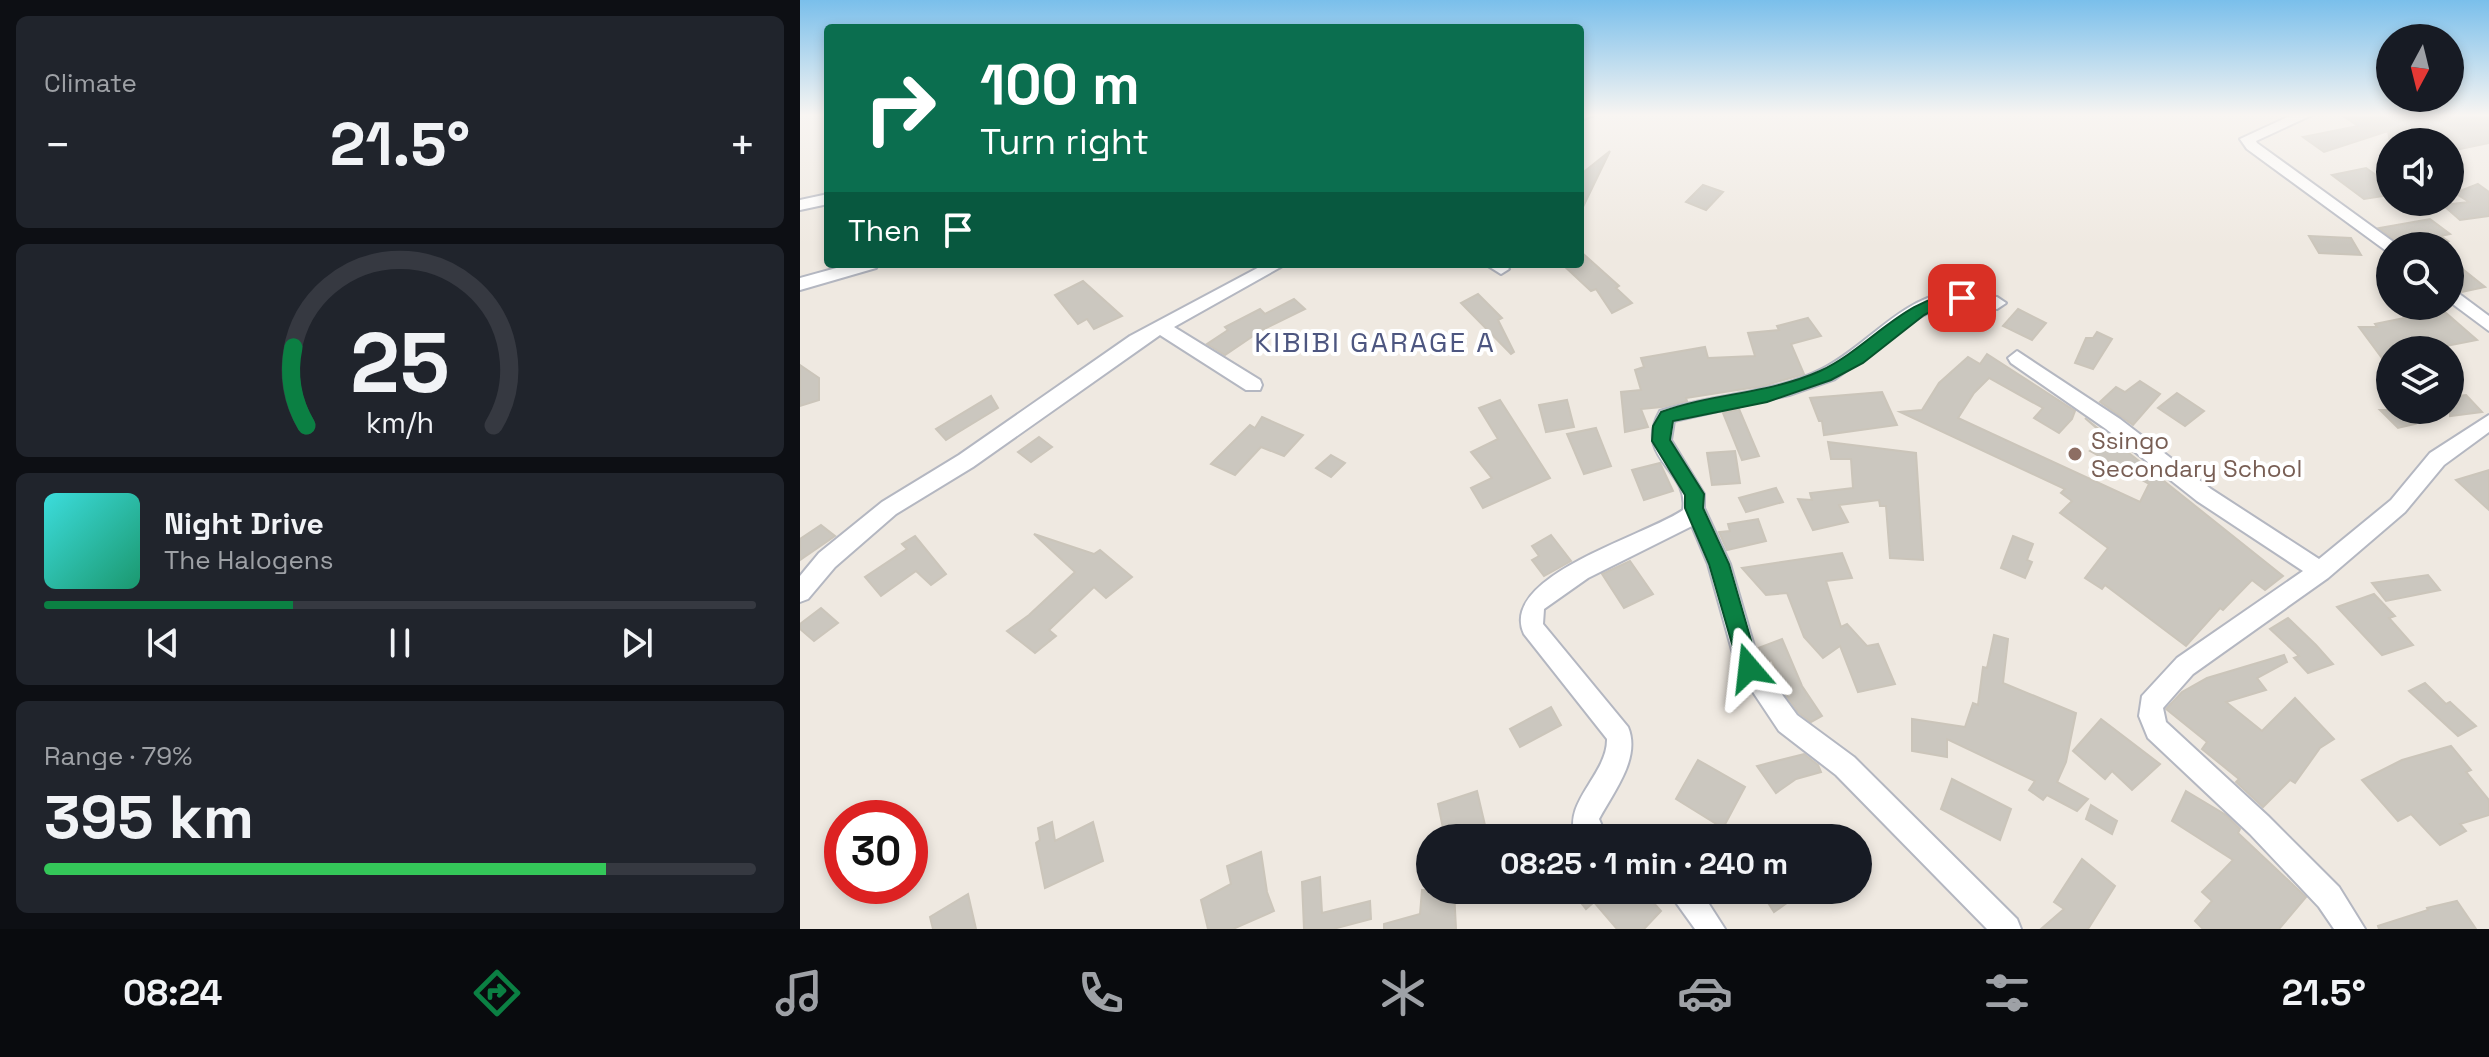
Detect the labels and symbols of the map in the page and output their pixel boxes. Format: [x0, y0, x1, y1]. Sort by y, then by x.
north arrow [2376, 24, 2464, 112]
pin [1928, 264, 1996, 332]
district label: KIBIBI GARAGE A [1254, 324, 1496, 360]
place label: Ssingo Secondary School [2091, 425, 2302, 484]
marker: Ssingo Secondary School [2066, 445, 2084, 463]
position arrow [1707, 626, 1791, 710]
speed limit sign: 30 [824, 800, 928, 904]

